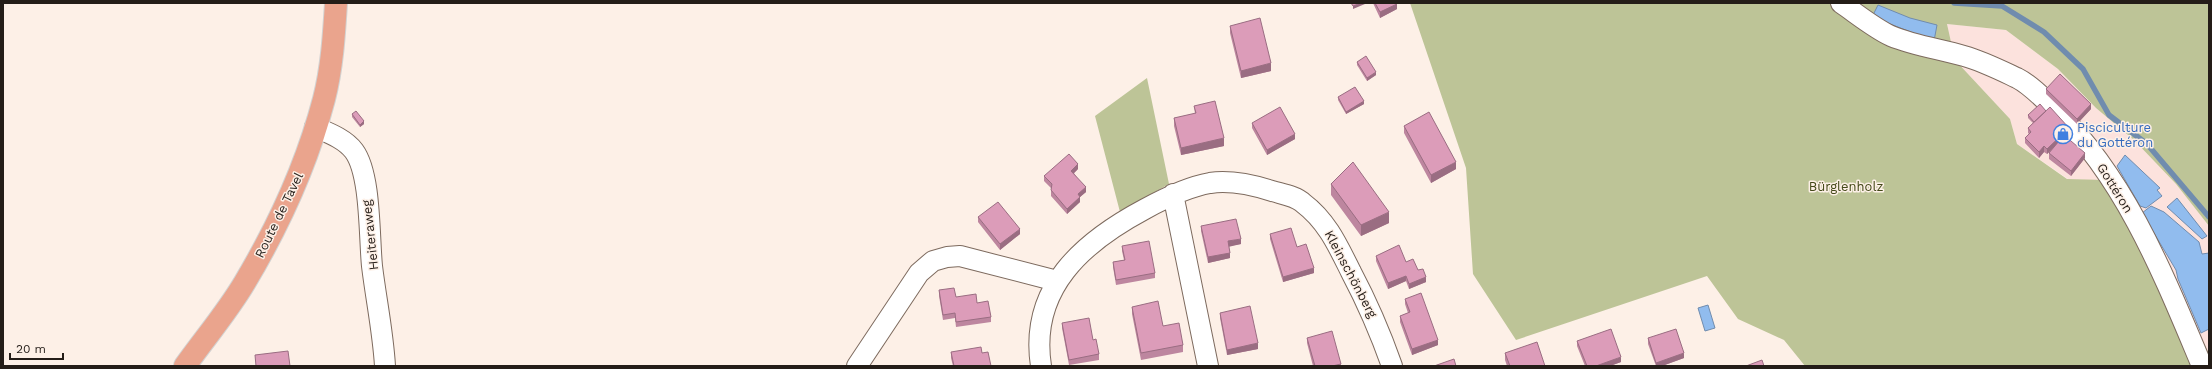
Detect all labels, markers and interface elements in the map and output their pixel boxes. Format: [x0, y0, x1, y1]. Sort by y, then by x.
place label: Pisciculture du Gottéron [2077, 120, 2153, 150]
shop icon: Pisciculture du Gottéron [2052, 123, 2074, 145]
street label: Gottéron [2094, 160, 2136, 216]
street label: Route de Tavel [252, 170, 306, 260]
park label: Bürglenholz [1809, 179, 1883, 194]
street label: Heiteraweg [359, 199, 381, 271]
street label: Kleinschönberg [1322, 228, 1380, 320]
scale bar [10, 335, 63, 361]
text: 20 m [16, 342, 46, 356]

